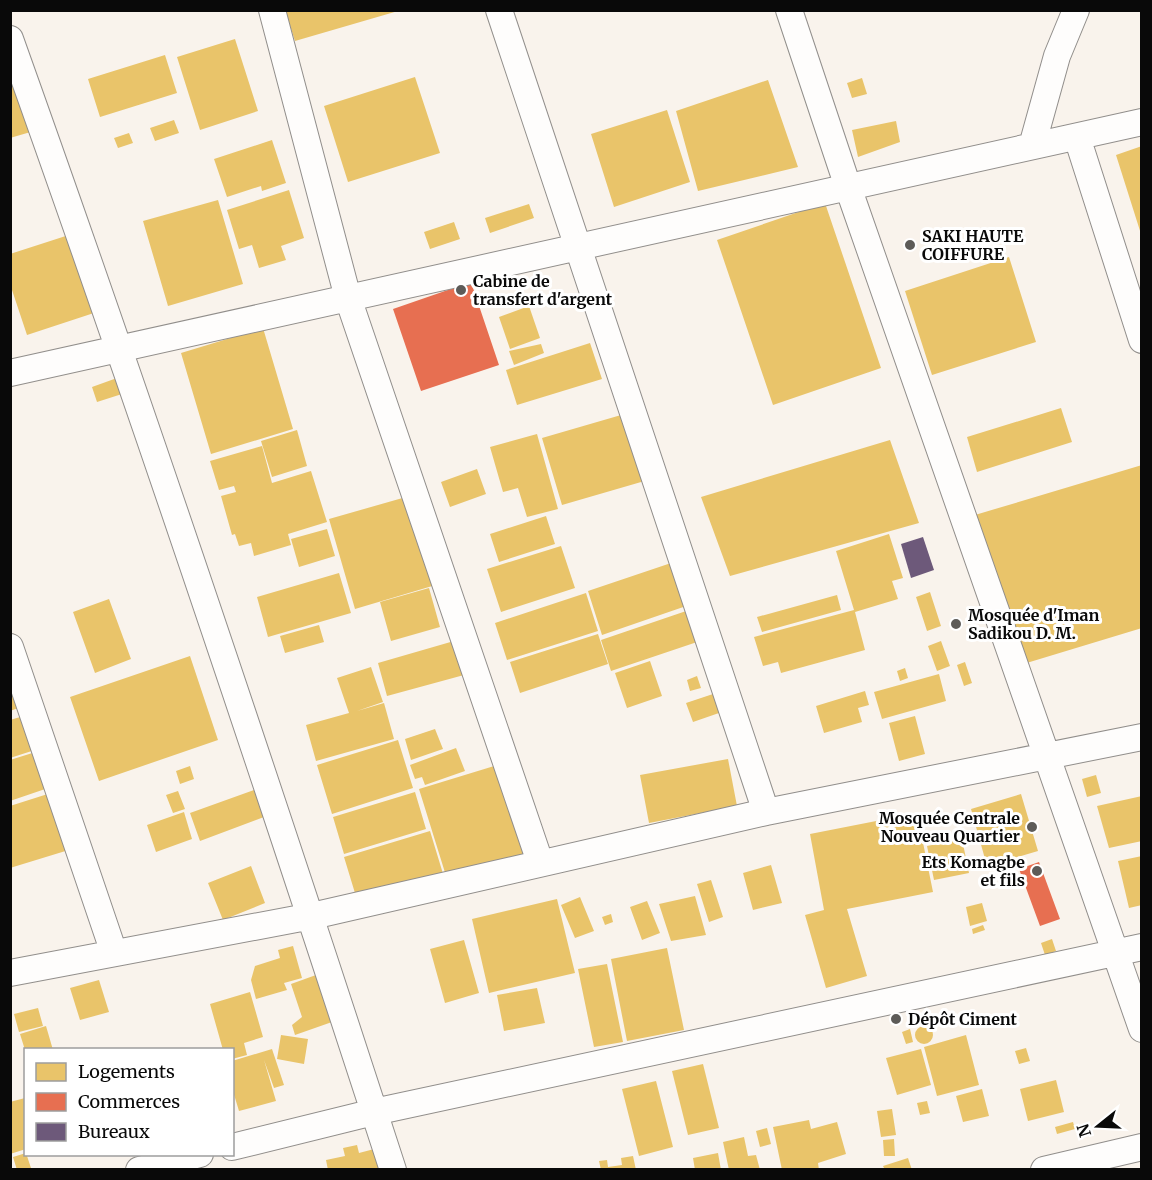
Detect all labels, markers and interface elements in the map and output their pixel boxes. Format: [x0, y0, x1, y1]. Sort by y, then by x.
place label: SAKI HAUTE COIFFURE [922, 226, 1024, 264]
marker: SAKI HAUTE COIFFURE [903, 238, 917, 252]
place label: Cabine de transfert d'argent [473, 271, 613, 309]
marker: Cabine de transfert d'argent [454, 283, 468, 297]
place label: Mosquée d'Iman Sadikou D. M. [968, 605, 1099, 643]
marker: Mosquée d'Iman Sadikou D. M. [949, 617, 963, 631]
place label: Mosquée Centrale Nouveau Quartier [879, 808, 1021, 846]
marker: Mosquée Centrale Nouveau Quartier [1025, 820, 1039, 834]
place label: Ets Komagbe et fils [921, 852, 1025, 890]
marker: Ets Komagbe et fils [1030, 864, 1044, 878]
place label: Dépôt Ciment [908, 1009, 1017, 1029]
marker: Dépôt Ciment [889, 1012, 903, 1026]
legend [24, 1048, 234, 1156]
text: Logements [78, 1060, 175, 1083]
text: Commerces [78, 1090, 180, 1113]
north arrow [1068, 1096, 1128, 1156]
text: Bureaux [78, 1120, 150, 1143]
text: N [1072, 1121, 1095, 1140]

